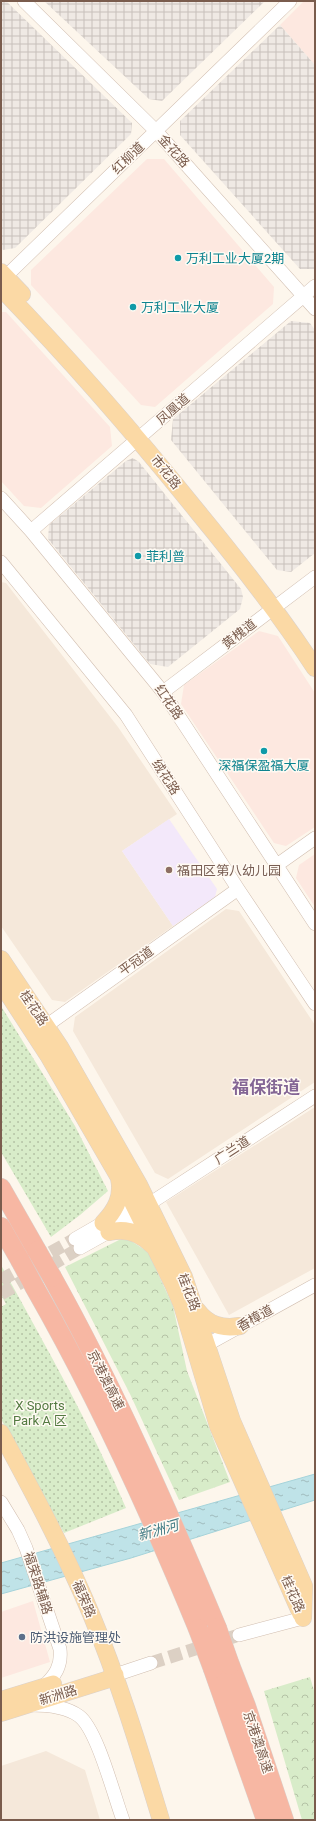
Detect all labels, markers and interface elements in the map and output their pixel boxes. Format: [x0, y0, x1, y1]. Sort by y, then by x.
street label: 金花路 [155, 131, 193, 171]
street label: 红柳道 [109, 139, 147, 177]
place label: 万利工业大厦2期 [186, 251, 284, 266]
marker: 万利工业大厦2期 [173, 253, 183, 263]
place label: 万利工业大厦 [141, 300, 219, 315]
marker: 万利工业大厦 [128, 302, 138, 312]
street label: 凤凰道 [153, 391, 193, 427]
street label: 市花路 [148, 452, 184, 492]
place label: 菲利普 [146, 549, 185, 564]
marker: 菲利普 [133, 551, 143, 561]
street label: 黄槐道 [219, 616, 259, 652]
street label: 红花路 [152, 682, 186, 722]
marker: 深福保盈福大厦 [259, 746, 269, 756]
street label: 绒花路 [149, 757, 183, 797]
place label: 深福保盈福大厦 [218, 758, 310, 773]
place label: 福田区第八幼儿园 [177, 863, 281, 878]
marker: 福田区第八幼儿园 [164, 865, 174, 875]
street label: 平冠道 [116, 943, 156, 979]
street label: 桂花路 [17, 988, 51, 1028]
district label: 福保街道 [232, 1077, 300, 1097]
street label: 广兰道 [212, 1133, 252, 1167]
street label: 桂花路 [175, 1271, 203, 1313]
street label: 香樟道 [234, 1302, 276, 1334]
street label: 京港澳高速 [85, 1348, 127, 1412]
park label: X Sports Park A 区 [13, 1398, 67, 1428]
water label: 新洲河 [136, 1516, 183, 1543]
street label: 福荣路辅路 [21, 1550, 55, 1616]
street label: 桂花路 [278, 1573, 308, 1615]
street label: 福荣路 [69, 1578, 99, 1620]
place label: 防洪设施管理处 [30, 1630, 121, 1645]
marker: 防洪设施管理处 [17, 1632, 27, 1642]
street label: 新洲路 [37, 1682, 79, 1708]
street label: 京港澳高速 [240, 1709, 276, 1775]

